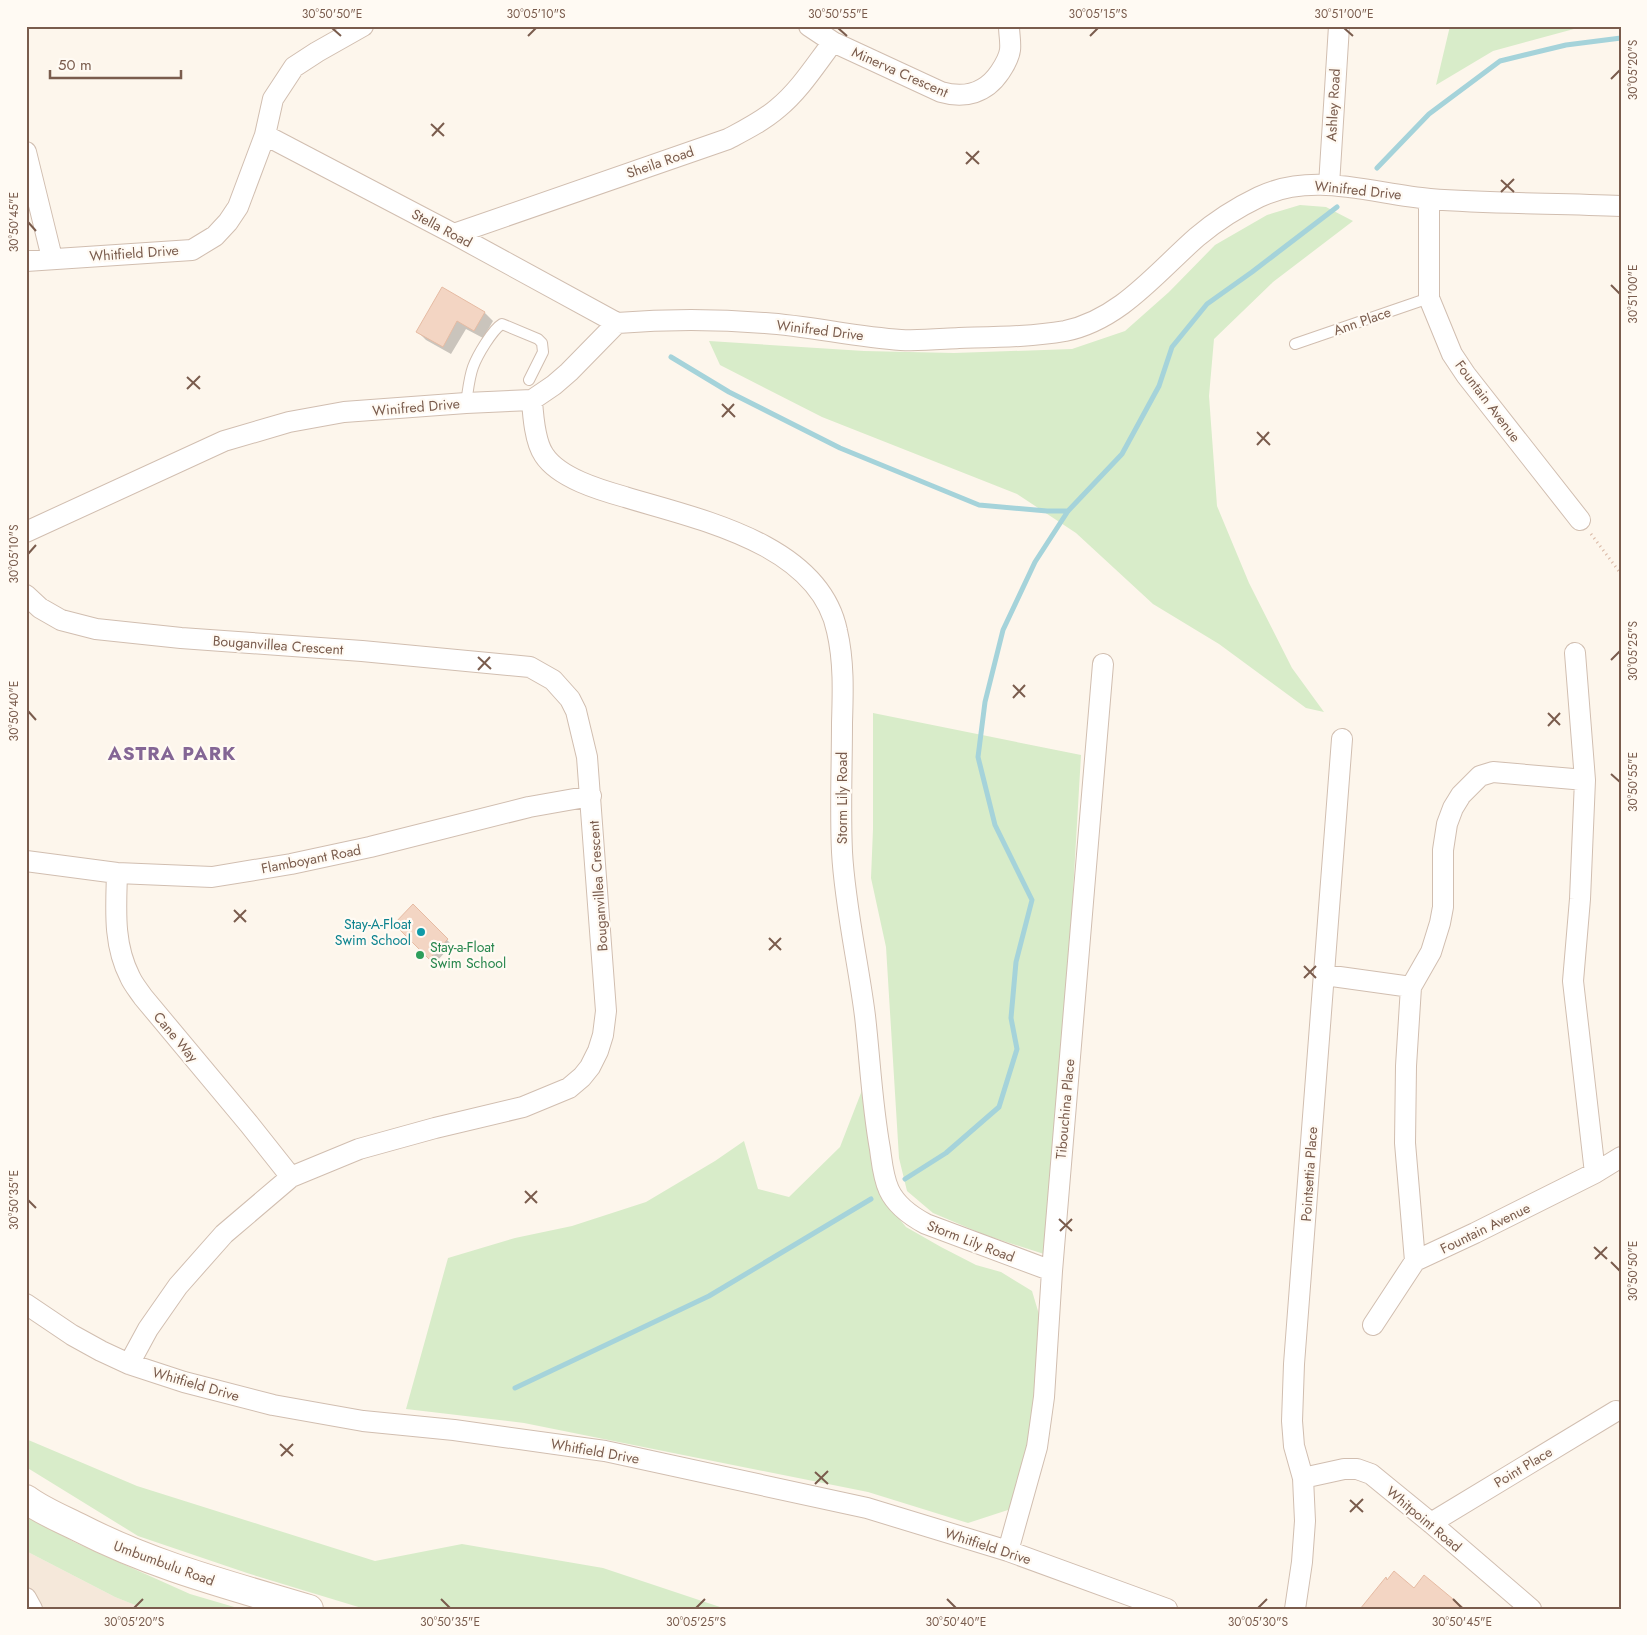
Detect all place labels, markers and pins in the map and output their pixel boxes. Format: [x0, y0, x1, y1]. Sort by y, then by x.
place label: Stay-A-Float Swim School [335, 914, 412, 950]
marker: Stay-A-Float Swim School [415, 926, 427, 938]
place label: Stay-a-Float Swim School [430, 937, 506, 973]
marker: Stay-a-Float Swim School [414, 949, 426, 961]

